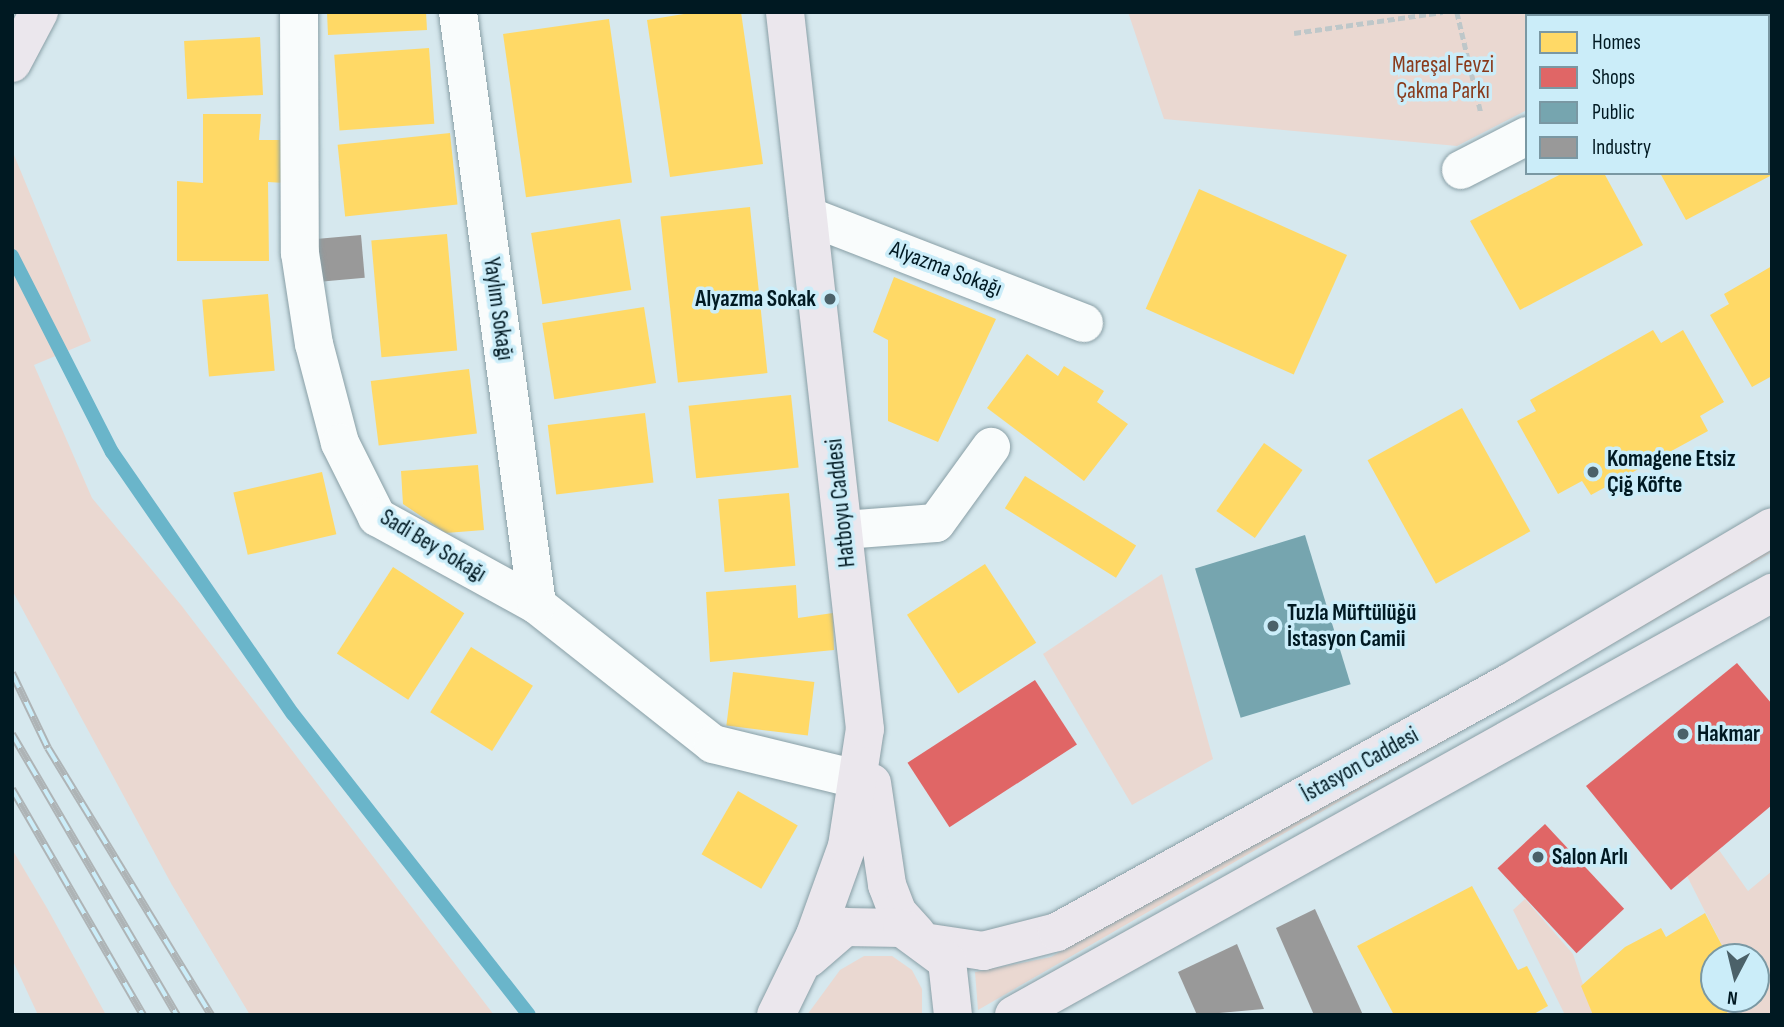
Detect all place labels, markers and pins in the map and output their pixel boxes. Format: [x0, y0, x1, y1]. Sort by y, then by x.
place label: Alyazma Sokak [695, 285, 816, 313]
marker: Alyazma Sokak [822, 291, 838, 307]
place label: Komagene Etsiz Çiğ Köfte [1607, 445, 1736, 499]
marker: Komagene Etsiz Çiğ Köfte [1585, 464, 1601, 480]
place label: Tuzla Müftülüğü İstasyon Camii [1287, 599, 1416, 653]
marker: Tuzla Müftülüğü İstasyon Camii [1265, 618, 1281, 634]
place label: Hakmar [1697, 720, 1760, 748]
marker: Hakmar [1675, 726, 1691, 742]
place label: Salon Arlı [1552, 843, 1628, 871]
marker: Salon Arlı [1530, 849, 1546, 865]

